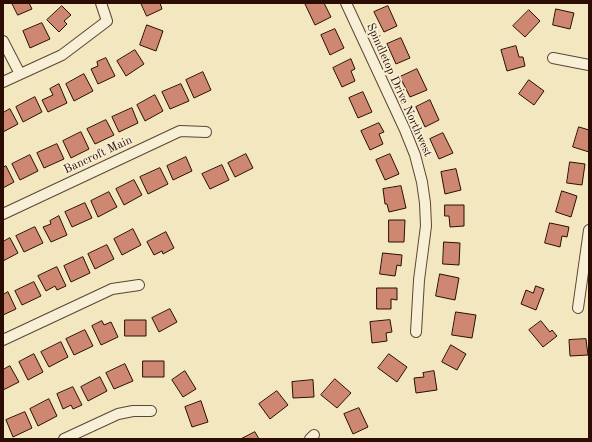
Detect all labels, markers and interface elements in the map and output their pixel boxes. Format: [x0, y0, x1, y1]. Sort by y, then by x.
street label: Spindletop Drive Northwest [363, 21, 435, 159]
street label: Bancroft Main [61, 133, 135, 177]

